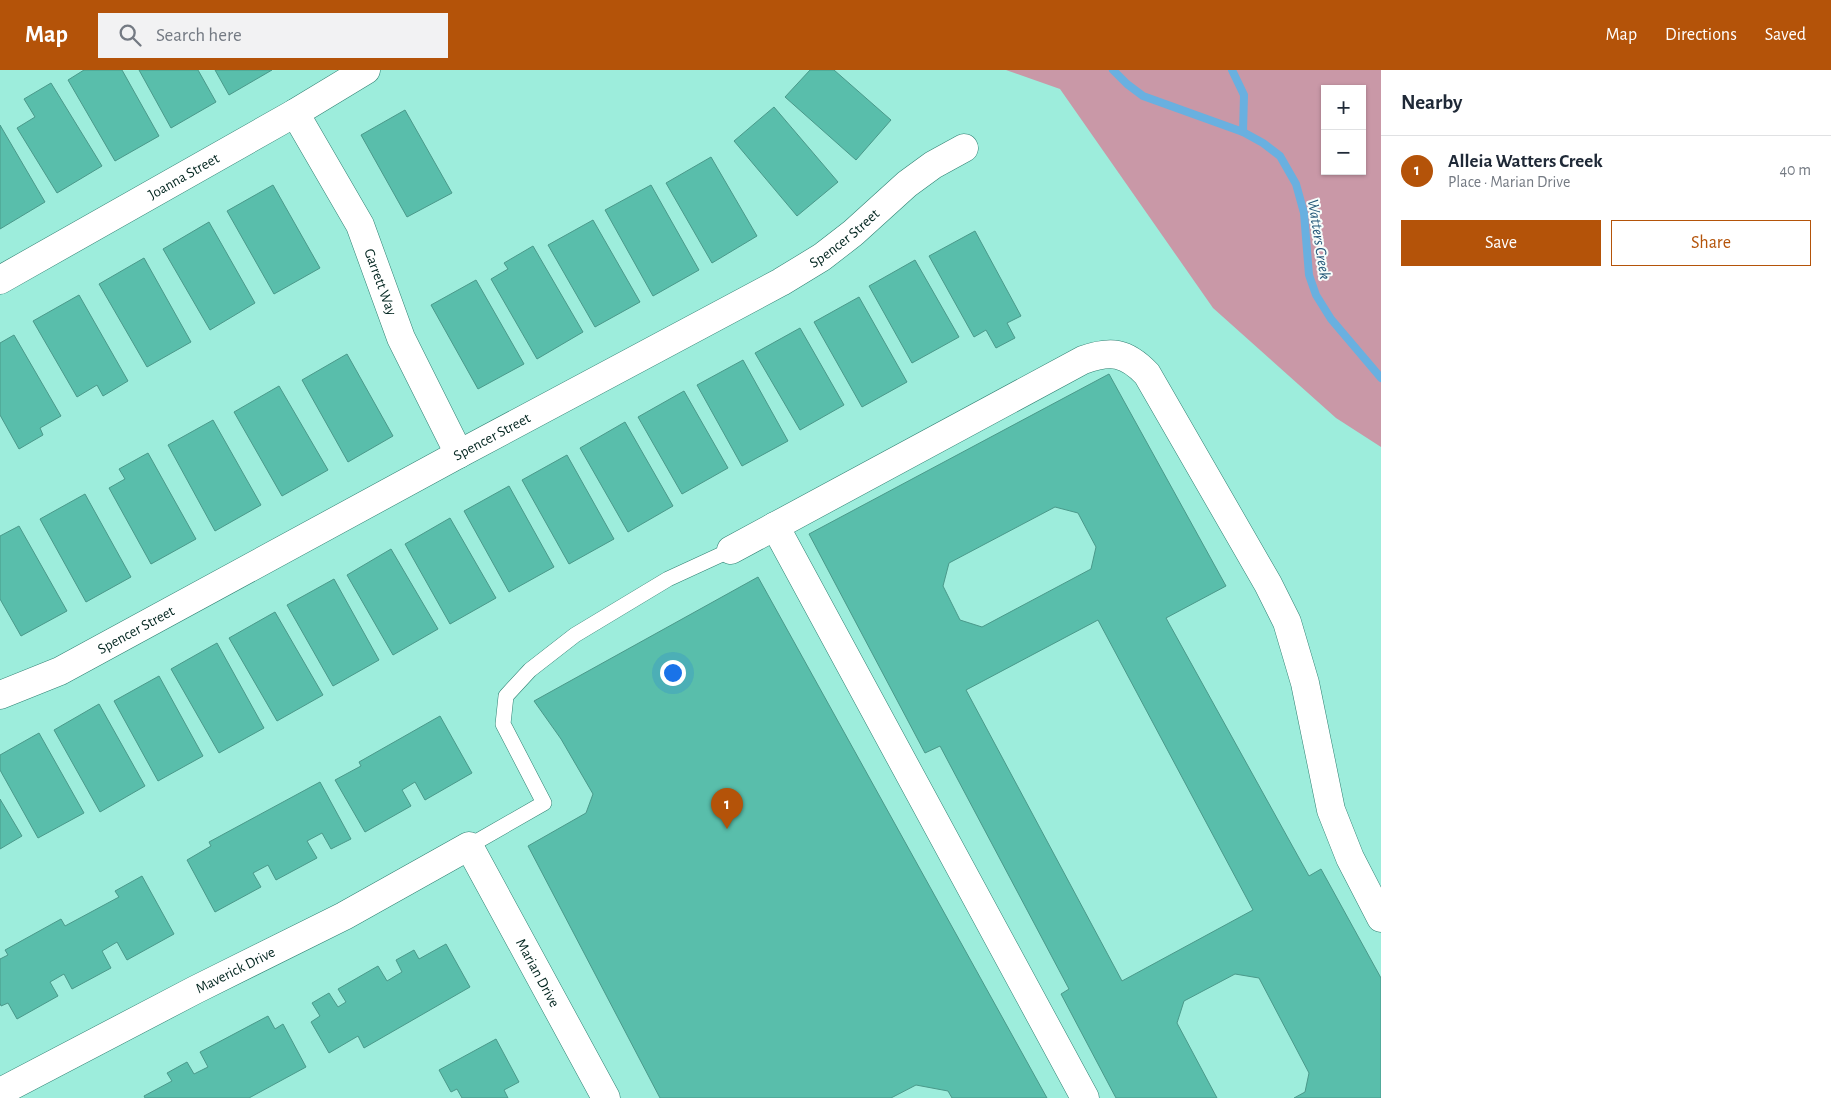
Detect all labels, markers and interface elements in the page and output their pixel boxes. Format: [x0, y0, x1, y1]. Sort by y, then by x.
search box [98, 13, 448, 58]
icon: search [116, 21, 144, 49]
text: Map [25, 23, 68, 47]
text: Search here [156, 26, 242, 45]
text: Map [1606, 26, 1637, 44]
text: Directions [1665, 26, 1737, 44]
text: Saved [1765, 26, 1806, 44]
map controls [1321, 85, 1366, 175]
button: + [1321, 85, 1366, 130]
text: Nearby [1401, 92, 1462, 113]
button: − [1321, 130, 1366, 175]
street label: Joanna Street [146, 150, 222, 202]
text: Alleia Watters Creek [1448, 152, 1603, 171]
text: 1 [1414, 162, 1420, 178]
text: 40 m [1779, 162, 1811, 178]
text: Place · Marian Drive [1448, 174, 1570, 190]
water label: Watters Creek [1305, 198, 1333, 280]
street label: Spencer Street [807, 206, 882, 271]
button: Save [1401, 220, 1601, 266]
button: Share [1611, 220, 1811, 266]
street label: Garrett Way [361, 247, 399, 318]
street label: Spencer Street [451, 410, 533, 464]
street label: Spencer Street [95, 603, 177, 657]
your location [660, 660, 686, 686]
pin: 1 [711, 788, 743, 829]
street label: Marian Drive [513, 936, 562, 1010]
street label: Maverick Drive [193, 945, 278, 996]

